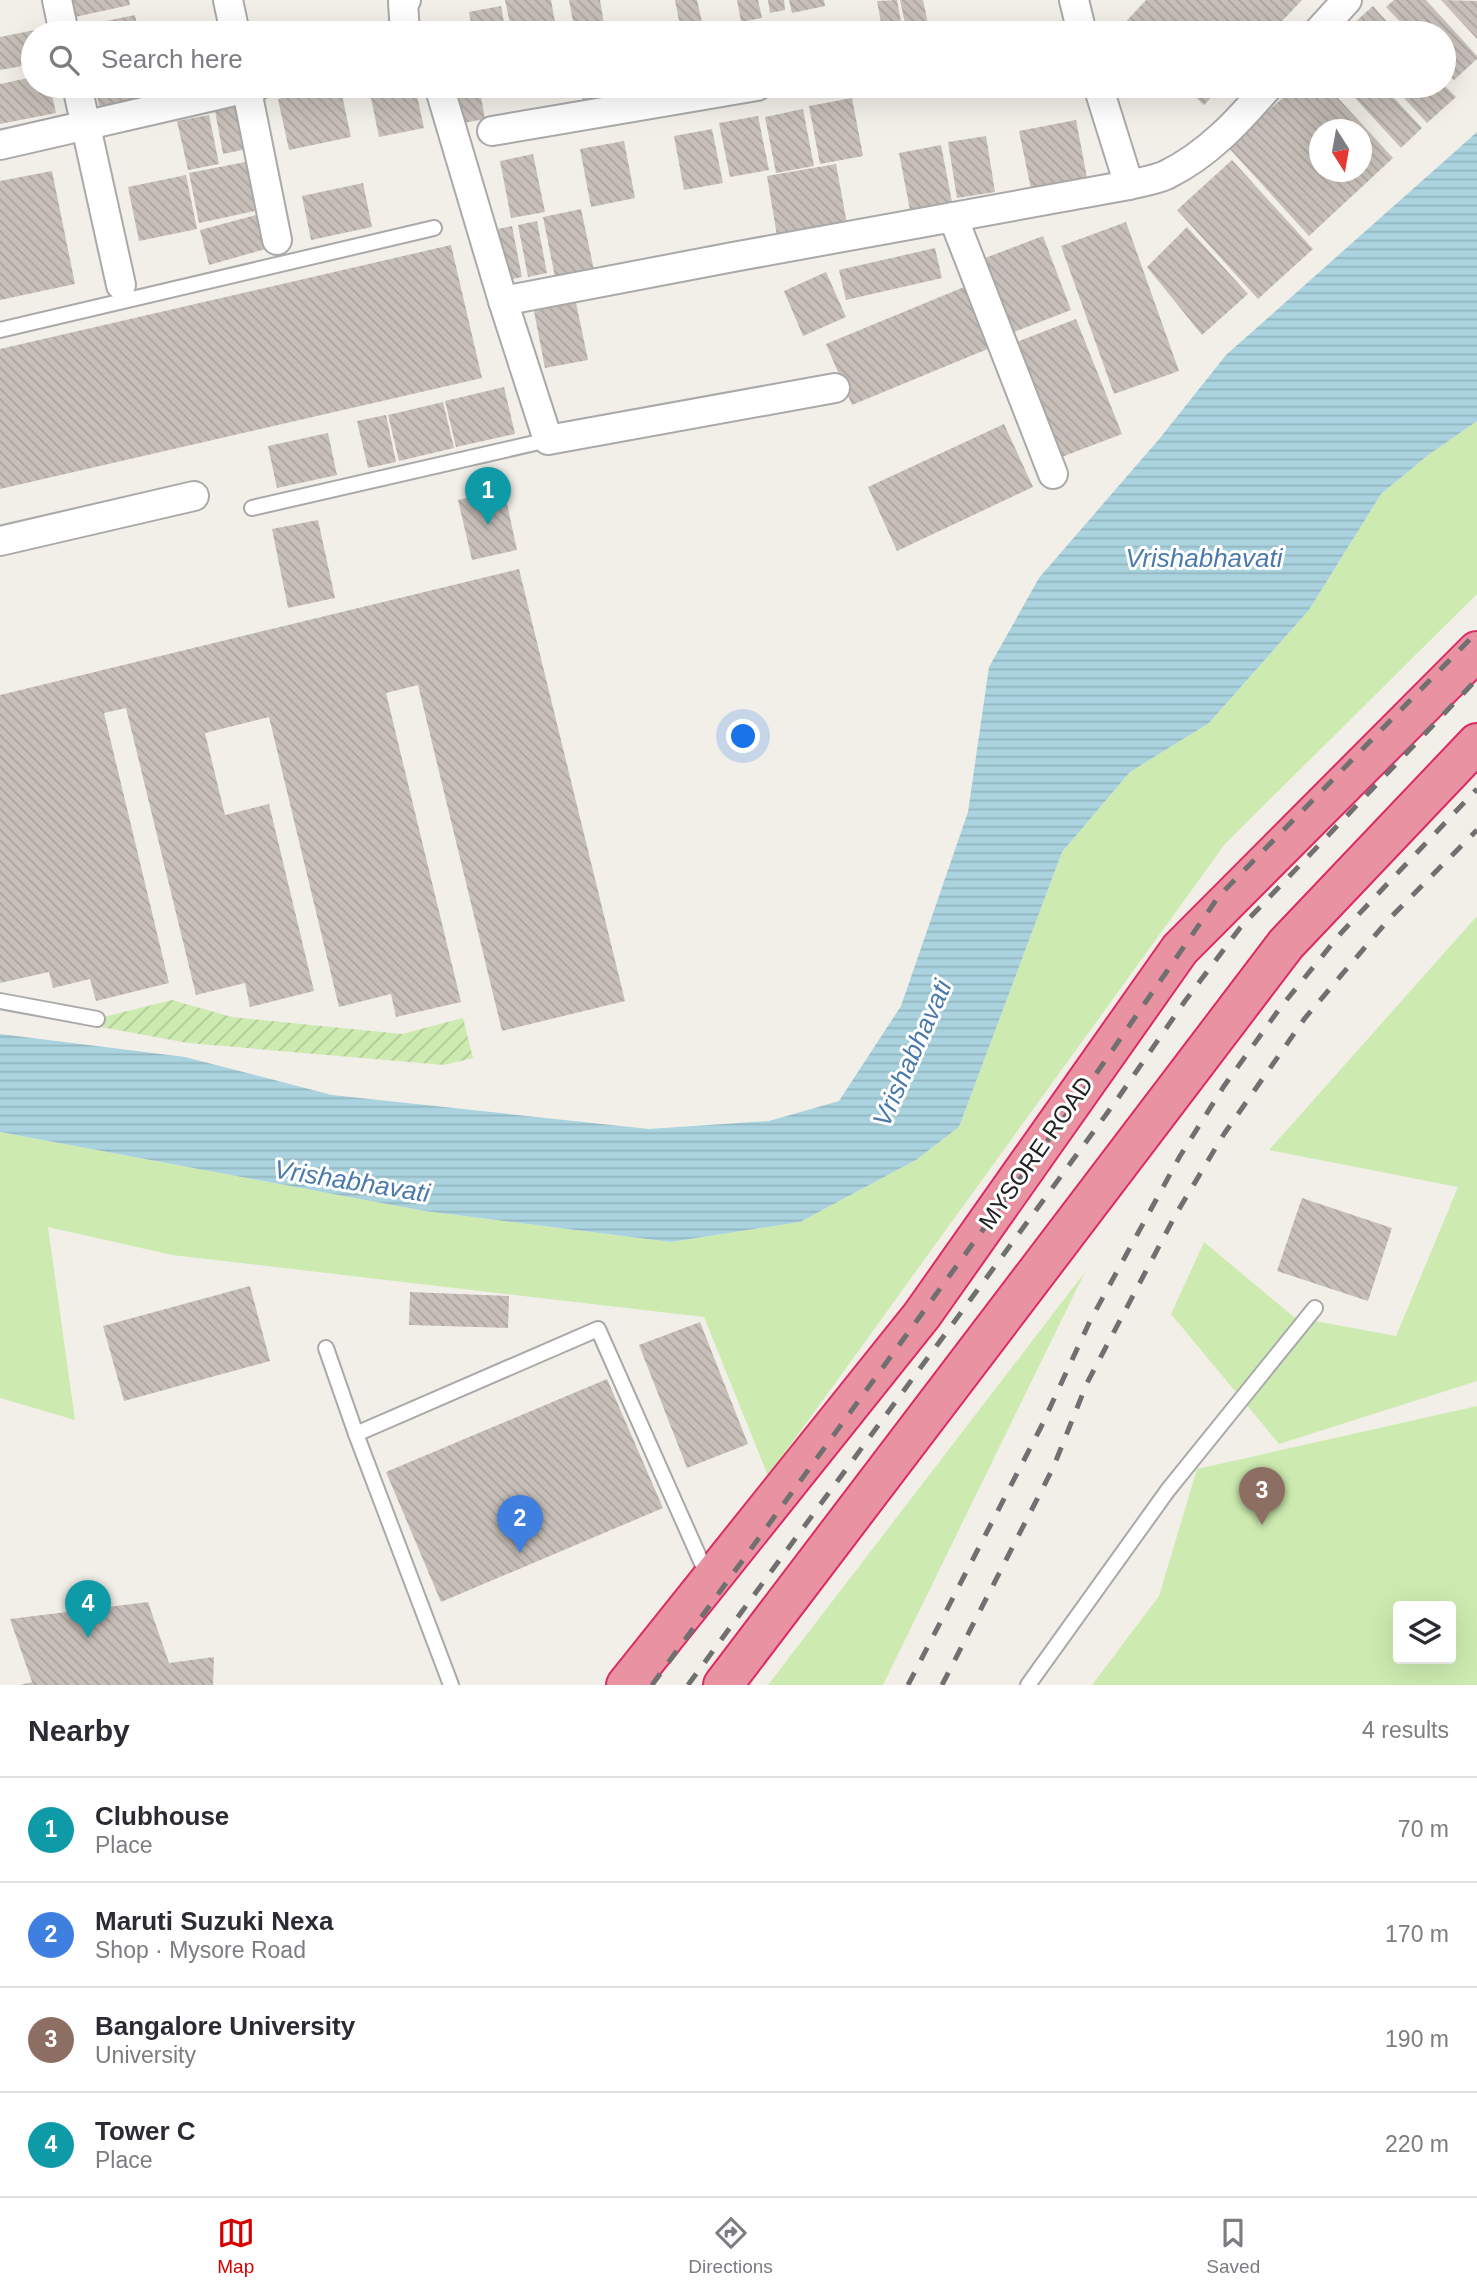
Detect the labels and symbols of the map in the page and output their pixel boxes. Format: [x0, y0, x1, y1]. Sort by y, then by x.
north arrow [1309, 119, 1372, 182]
pin: 1 [465, 467, 511, 525]
water label: Vrishabhavati [1125, 543, 1284, 573]
your location [726, 719, 760, 753]
water label: Vrishabhavati [866, 974, 958, 1131]
street label: MYSORE ROAD [973, 1071, 1098, 1234]
water label: Vrishabhavati [272, 1154, 433, 1208]
pin: 3 [1239, 1467, 1285, 1525]
pin: 2 [497, 1495, 543, 1553]
pin: 4 [65, 1580, 111, 1638]

